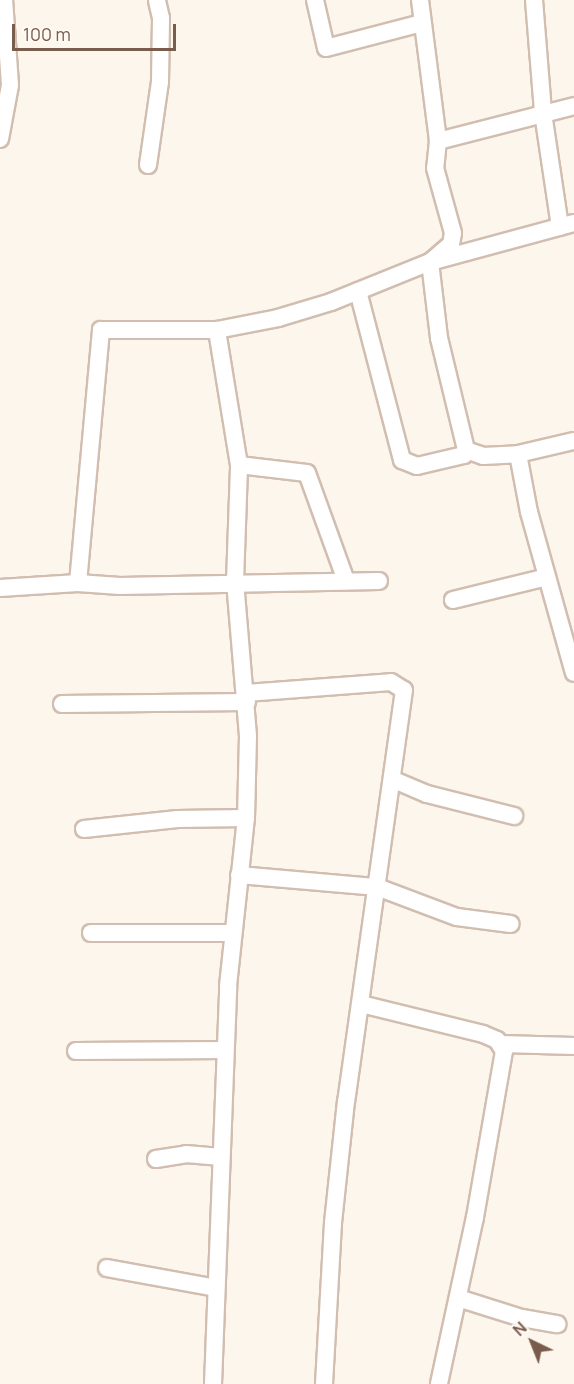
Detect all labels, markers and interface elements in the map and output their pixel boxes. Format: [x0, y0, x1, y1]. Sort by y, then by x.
scale bar [15, 12, 178, 50]
text: 100 m [23, 22, 71, 46]
north arrow [502, 1312, 562, 1372]
text: N [508, 1317, 531, 1341]

